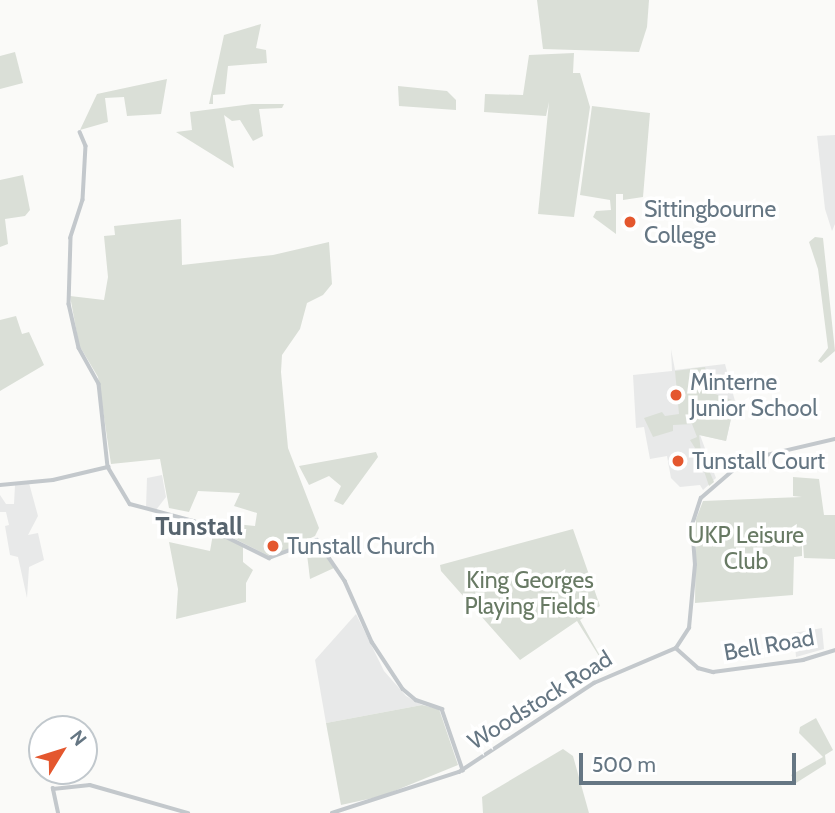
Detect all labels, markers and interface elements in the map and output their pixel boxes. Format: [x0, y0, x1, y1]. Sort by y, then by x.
place label: Sittingbourne College [644, 195, 776, 249]
marker: Sittingbourne College [622, 214, 638, 230]
place label: Minterne Junior School [690, 368, 818, 422]
marker: Minterne Junior School [668, 387, 684, 403]
place label: Tunstall Court [692, 447, 825, 475]
marker: Tunstall Court [670, 453, 686, 469]
district label: Tunstall [155, 511, 243, 543]
park label: UKP Leisure Club [688, 521, 804, 575]
place label: Tunstall Church [287, 532, 435, 560]
marker: Tunstall Church [265, 538, 281, 554]
park label: King Georges Playing Fields [464, 566, 596, 620]
street label: Bell Road [722, 623, 816, 667]
street label: Woodstock Road [463, 645, 617, 755]
north arrow [28, 715, 98, 785]
text: N [65, 726, 92, 750]
scale bar [583, 740, 800, 784]
text: 500 m [592, 752, 656, 777]

